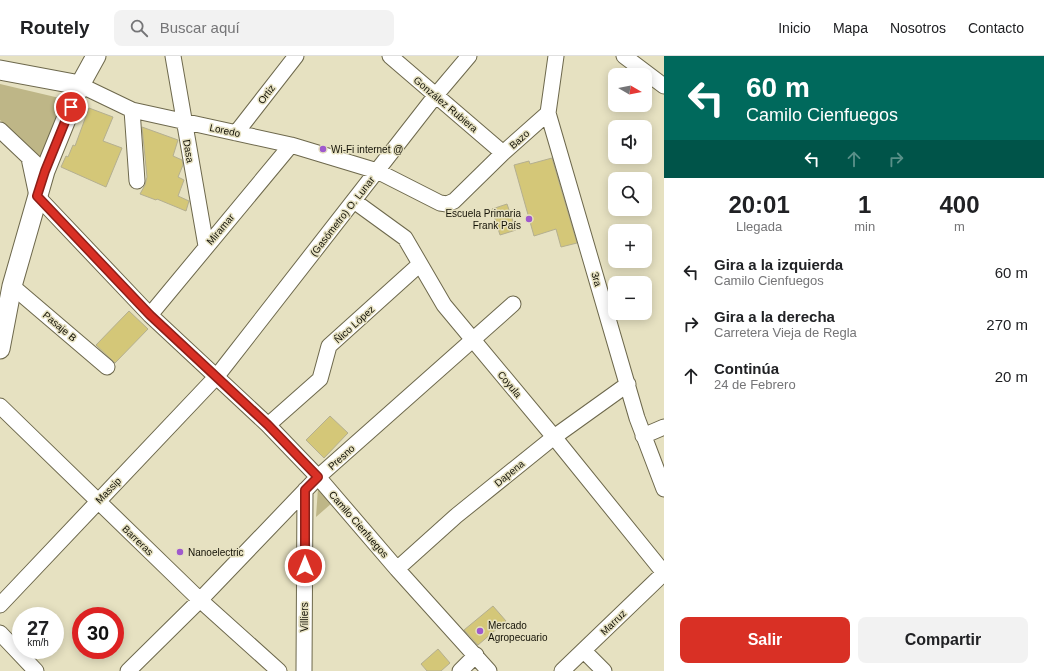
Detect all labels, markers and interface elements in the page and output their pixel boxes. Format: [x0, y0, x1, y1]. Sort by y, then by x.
search box [114, 10, 394, 46]
text: Routely [20, 17, 90, 38]
icon: search [128, 17, 150, 39]
text: Buscar aquí [160, 19, 240, 36]
text: Inicio [778, 20, 811, 36]
text: Mapa [833, 20, 868, 36]
text: Nosotros [890, 20, 946, 36]
text: Contacto [968, 20, 1024, 36]
north arrow [608, 68, 652, 112]
map controls [608, 68, 652, 320]
icon: left [680, 72, 732, 124]
text: 60 m [746, 72, 810, 103]
street label: González Rubiera [411, 74, 480, 135]
street label: Ortiz [256, 83, 277, 106]
pin [54, 90, 88, 124]
icon: arrive [60, 96, 82, 118]
text: Camilo Cienfuegos [746, 105, 898, 125]
button: sound [608, 120, 652, 164]
street label: Loredo [209, 122, 242, 139]
street label: Bazo [507, 127, 532, 151]
street label: Dasa [181, 139, 196, 164]
marker: Wi-Fi internet @ [318, 144, 328, 154]
place label: Wi-Fi internet @ [331, 144, 403, 155]
icon: left [801, 148, 823, 170]
icon: ahead [843, 148, 865, 170]
icon: right [885, 148, 907, 170]
button: search [608, 172, 652, 216]
street label: (Gasómetro) O. Lunar [308, 174, 377, 258]
text: 20:01 [728, 191, 790, 218]
text: 1 [858, 191, 871, 218]
text: 400 [940, 191, 980, 218]
place label: Escuela Primaria Frank País [445, 208, 521, 231]
street label: Miramar [204, 211, 237, 247]
marker: Escuela Primaria Frank País [524, 214, 534, 224]
text: Llegada [736, 219, 782, 234]
text: min [854, 219, 875, 234]
text: m [954, 219, 965, 234]
button: + [608, 224, 652, 268]
text: Gira a la izquierda [714, 256, 843, 273]
icon: left [680, 261, 702, 283]
text: 60 m [995, 264, 1028, 281]
street label: 3ra [589, 271, 604, 288]
text: Camilo Cienfuegos [714, 273, 824, 288]
button: − [608, 276, 652, 320]
street label: Ñico López [331, 303, 377, 345]
text: Gira a la derecha [714, 308, 835, 325]
street label: Pasaje B [41, 309, 79, 344]
icon: right [680, 313, 702, 335]
text: 270 m [986, 316, 1028, 333]
text: Carretera Vieja de Regla [714, 325, 857, 340]
text: Continúa [714, 360, 779, 377]
icon: ahead [680, 365, 702, 387]
text: 20 m [995, 368, 1028, 385]
street label: Coyula [495, 369, 524, 400]
text: 24 de Febrero [714, 377, 796, 392]
street label: Presno [326, 442, 357, 472]
street label: Dapena [492, 458, 527, 489]
street label: Massip [93, 475, 124, 506]
street label: Camilo Cienfuegos [327, 489, 390, 560]
street label: Barreras [120, 523, 155, 558]
position arrow [284, 545, 326, 587]
marker: Nanoelectric [175, 547, 185, 557]
place label: Nanoelectric [188, 547, 244, 558]
street label: Villiers [299, 602, 310, 632]
speed limit sign: 30 [72, 607, 124, 659]
street label: Marruz [598, 608, 628, 637]
text: 27 [27, 617, 49, 639]
button: Salir [680, 617, 850, 663]
button: Compartir [858, 617, 1028, 663]
place label: Mercado Agropecuario [488, 620, 548, 643]
marker: Mercado Agropecuario [475, 626, 485, 636]
text: km/h [27, 637, 49, 648]

